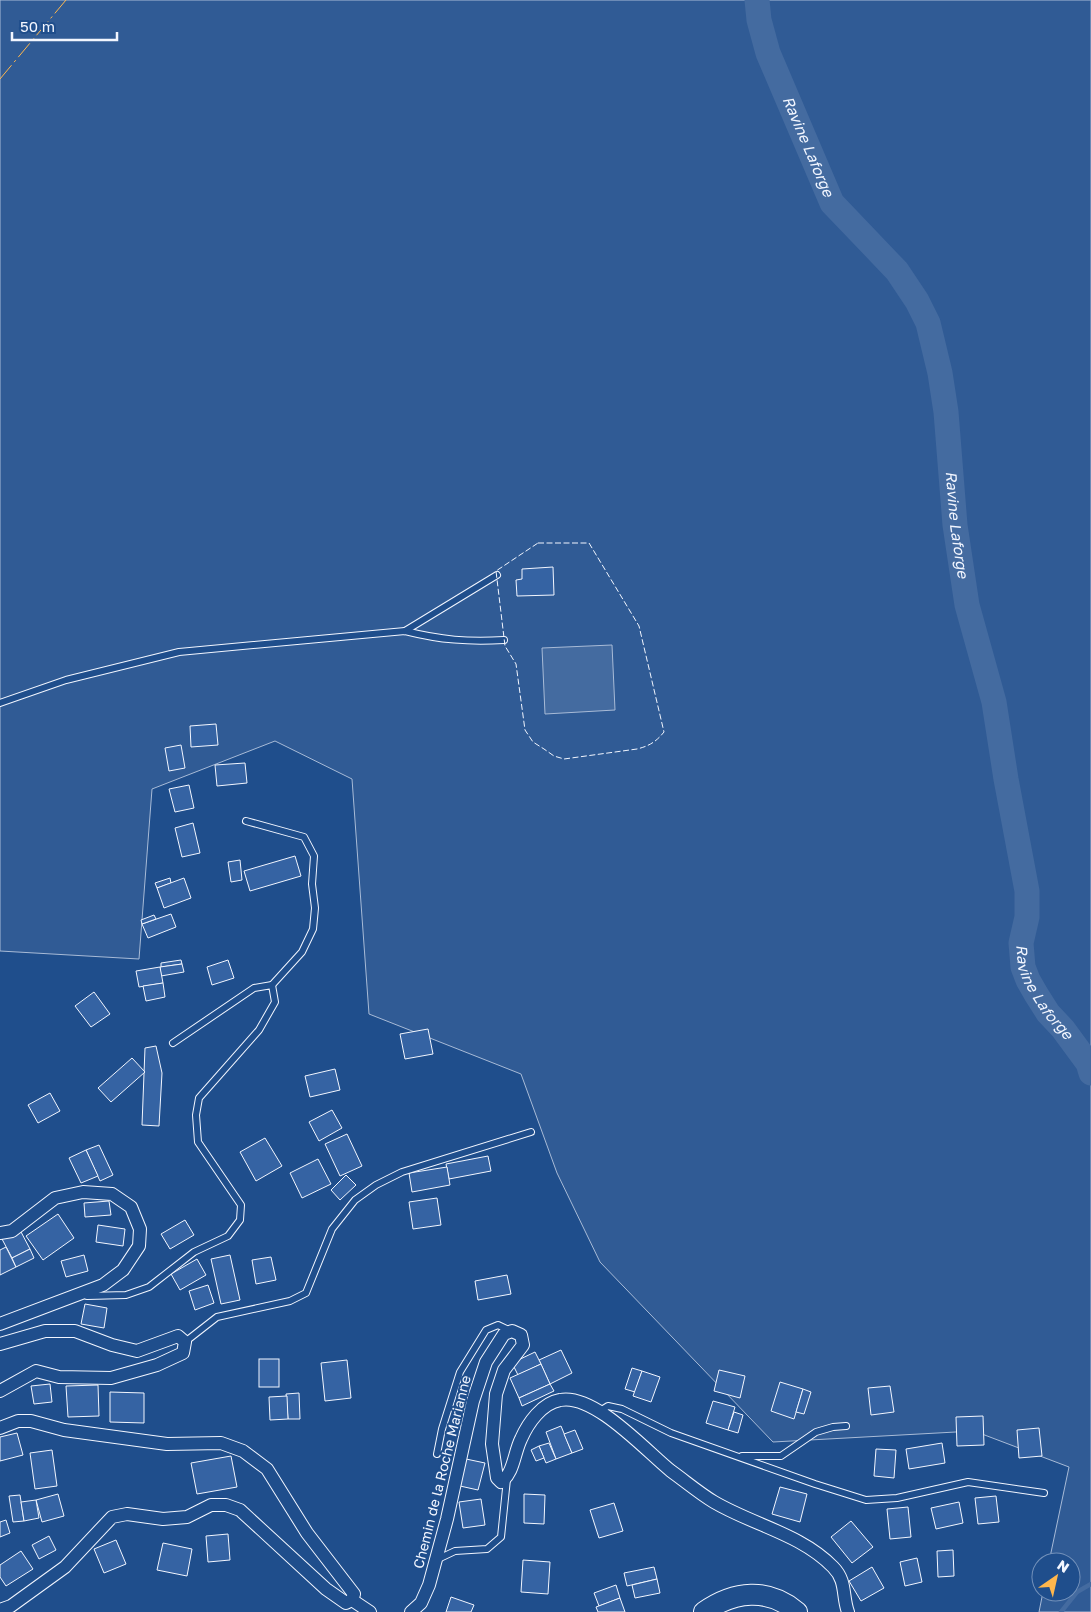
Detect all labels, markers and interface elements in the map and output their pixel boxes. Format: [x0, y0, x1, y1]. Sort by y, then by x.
scale bar [12, 10, 118, 42]
text: 50 m [20, 17, 55, 35]
water label: Ravine Laforge [779, 93, 839, 200]
water label: Ravine Laforge [943, 470, 973, 580]
water label: Ravine Laforge [1013, 944, 1078, 1043]
street label: Chemin de la Roche Marianne [409, 1373, 474, 1570]
north arrow [1031, 1552, 1081, 1602]
text: N [1054, 1556, 1073, 1576]

